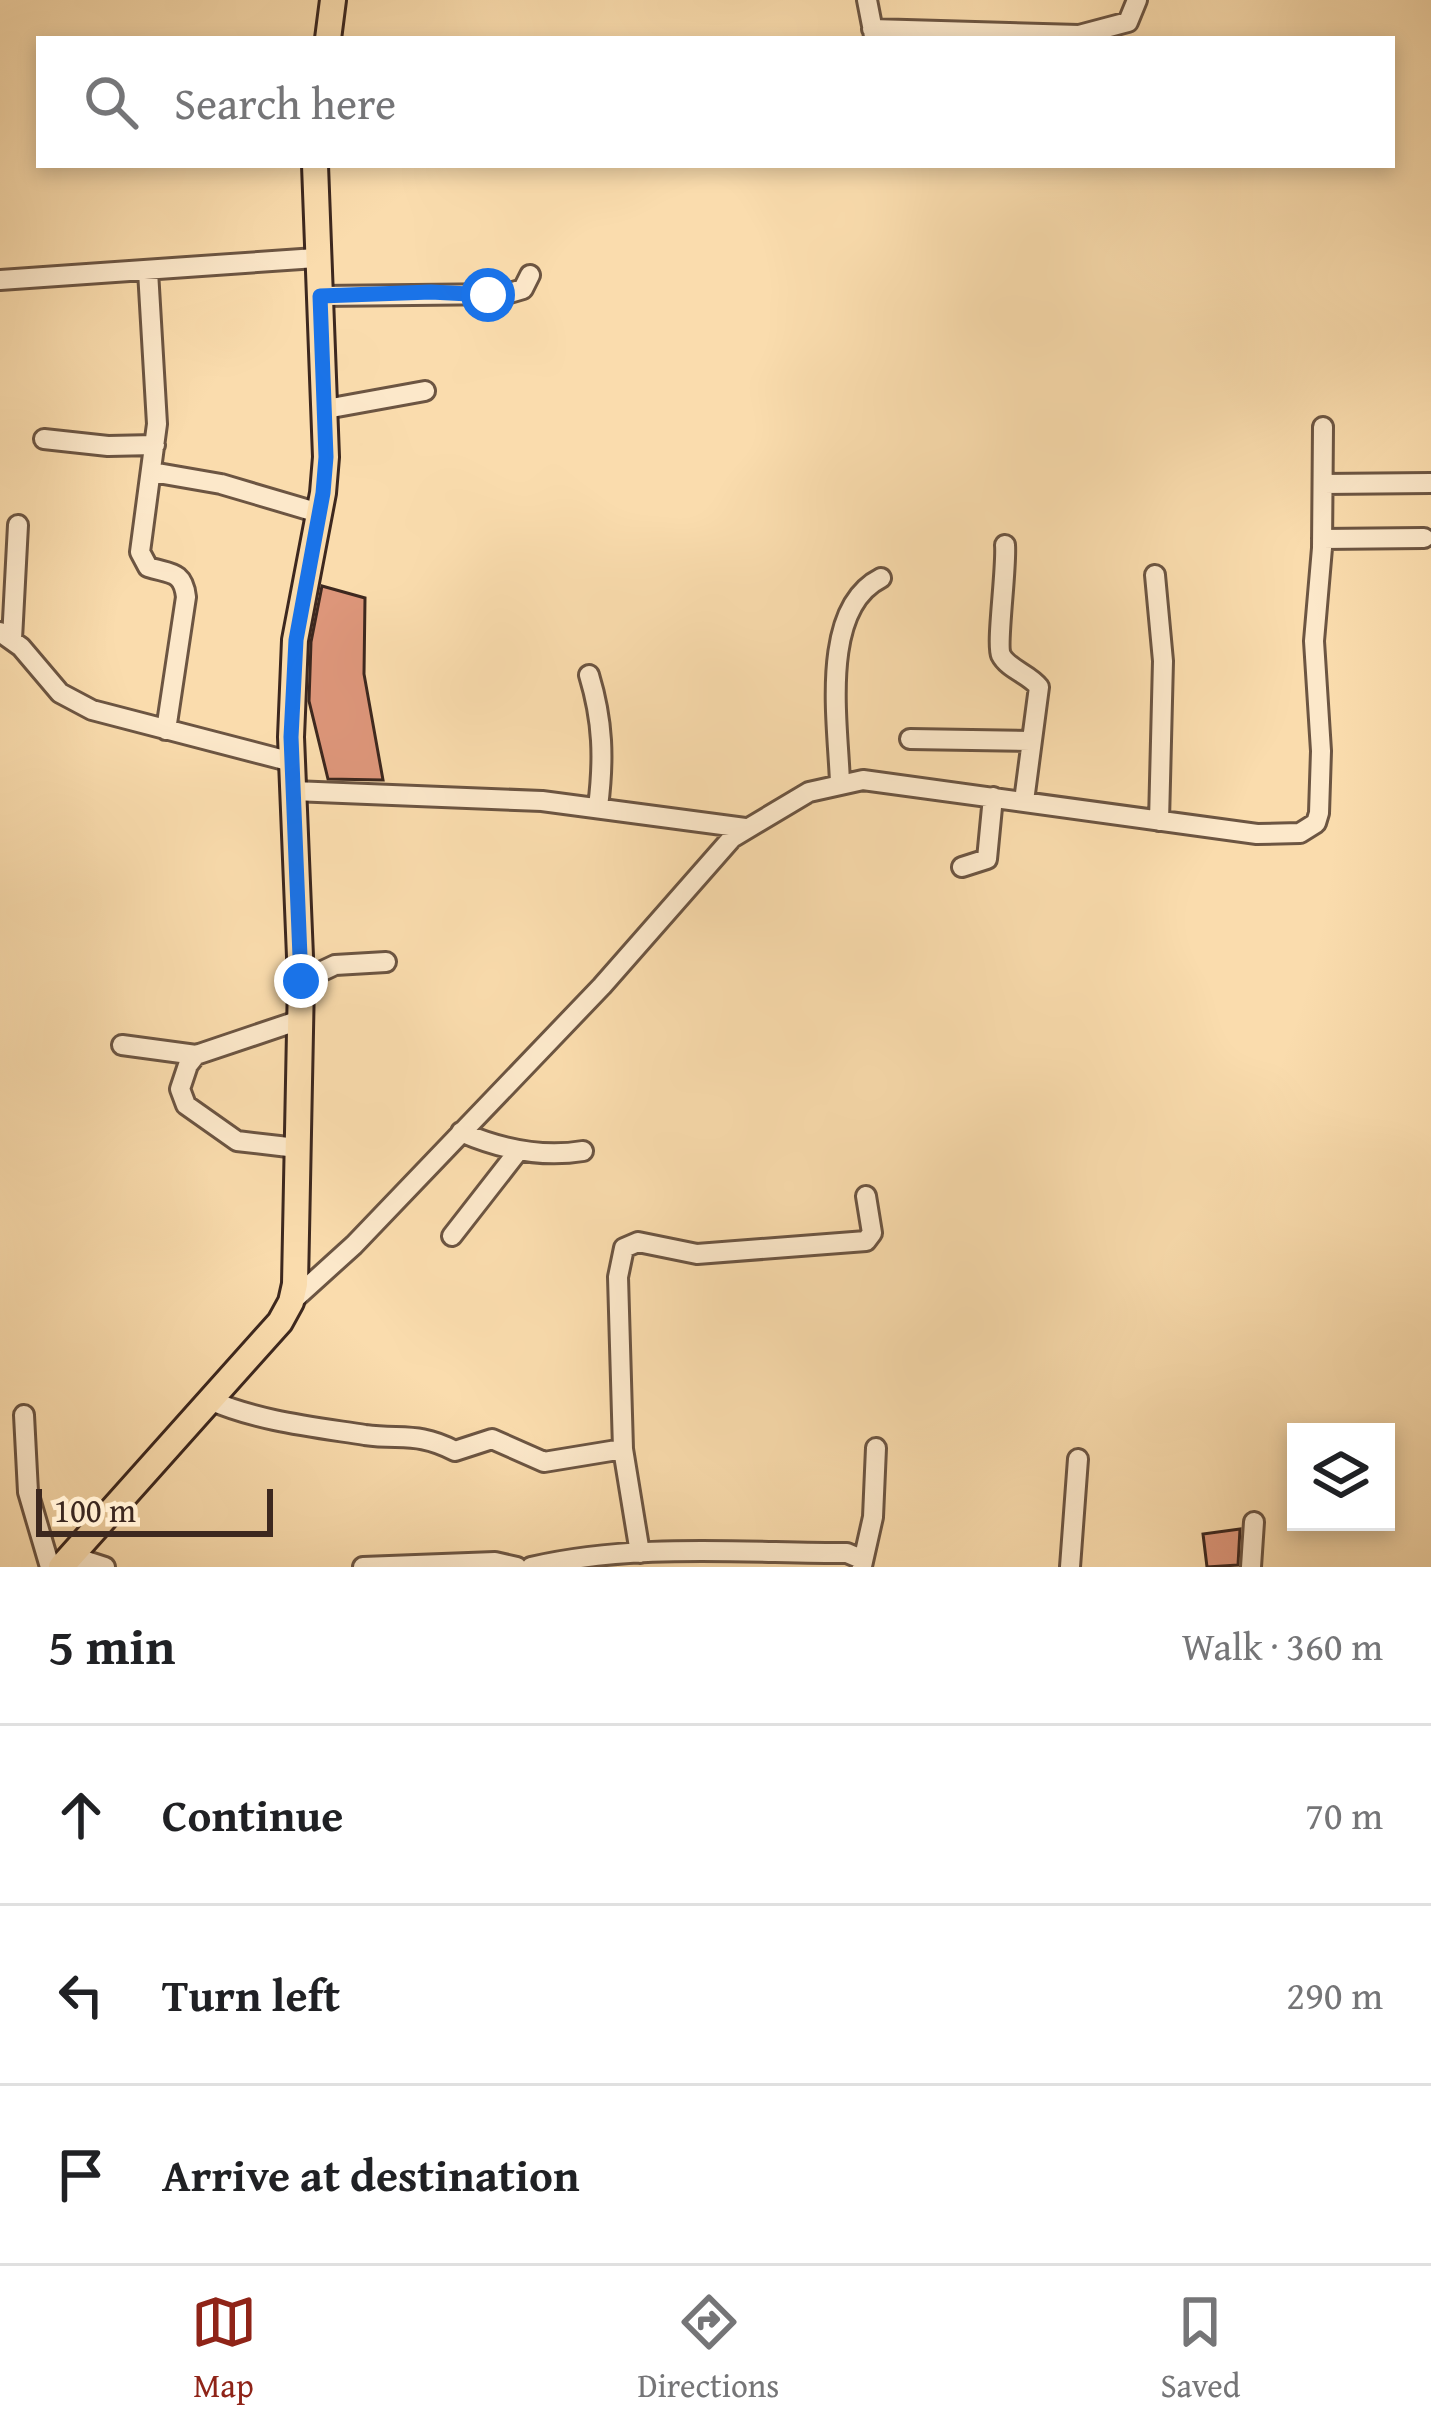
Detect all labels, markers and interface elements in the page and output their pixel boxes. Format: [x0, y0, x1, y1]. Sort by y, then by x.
search box [36, 36, 1395, 168]
icon: search [78, 69, 144, 135]
text: Search here [174, 70, 396, 135]
route start [461, 268, 515, 322]
route end [274, 954, 328, 1008]
map controls [1287, 1423, 1395, 1531]
button: layers [1287, 1423, 1395, 1531]
scale bar [36, 1483, 273, 1536]
text: 100 m [54, 1486, 136, 1534]
text: 5 min [48, 1608, 175, 1683]
text: Walk · 360 m [1182, 1617, 1383, 1674]
icon: ahead [48, 1782, 114, 1848]
text: Continue [162, 1782, 343, 1847]
text: 70 m [1305, 1786, 1383, 1843]
icon: left [48, 1962, 114, 2028]
text: Turn left [162, 1962, 340, 2027]
text: 290 m [1286, 1966, 1383, 2023]
icon: arrive [48, 2142, 114, 2208]
text: Arrive at destination [162, 2142, 580, 2207]
tab: Map [191, 2289, 257, 2409]
tab: Directions [638, 2289, 779, 2409]
tab: Saved [1161, 2289, 1240, 2409]

